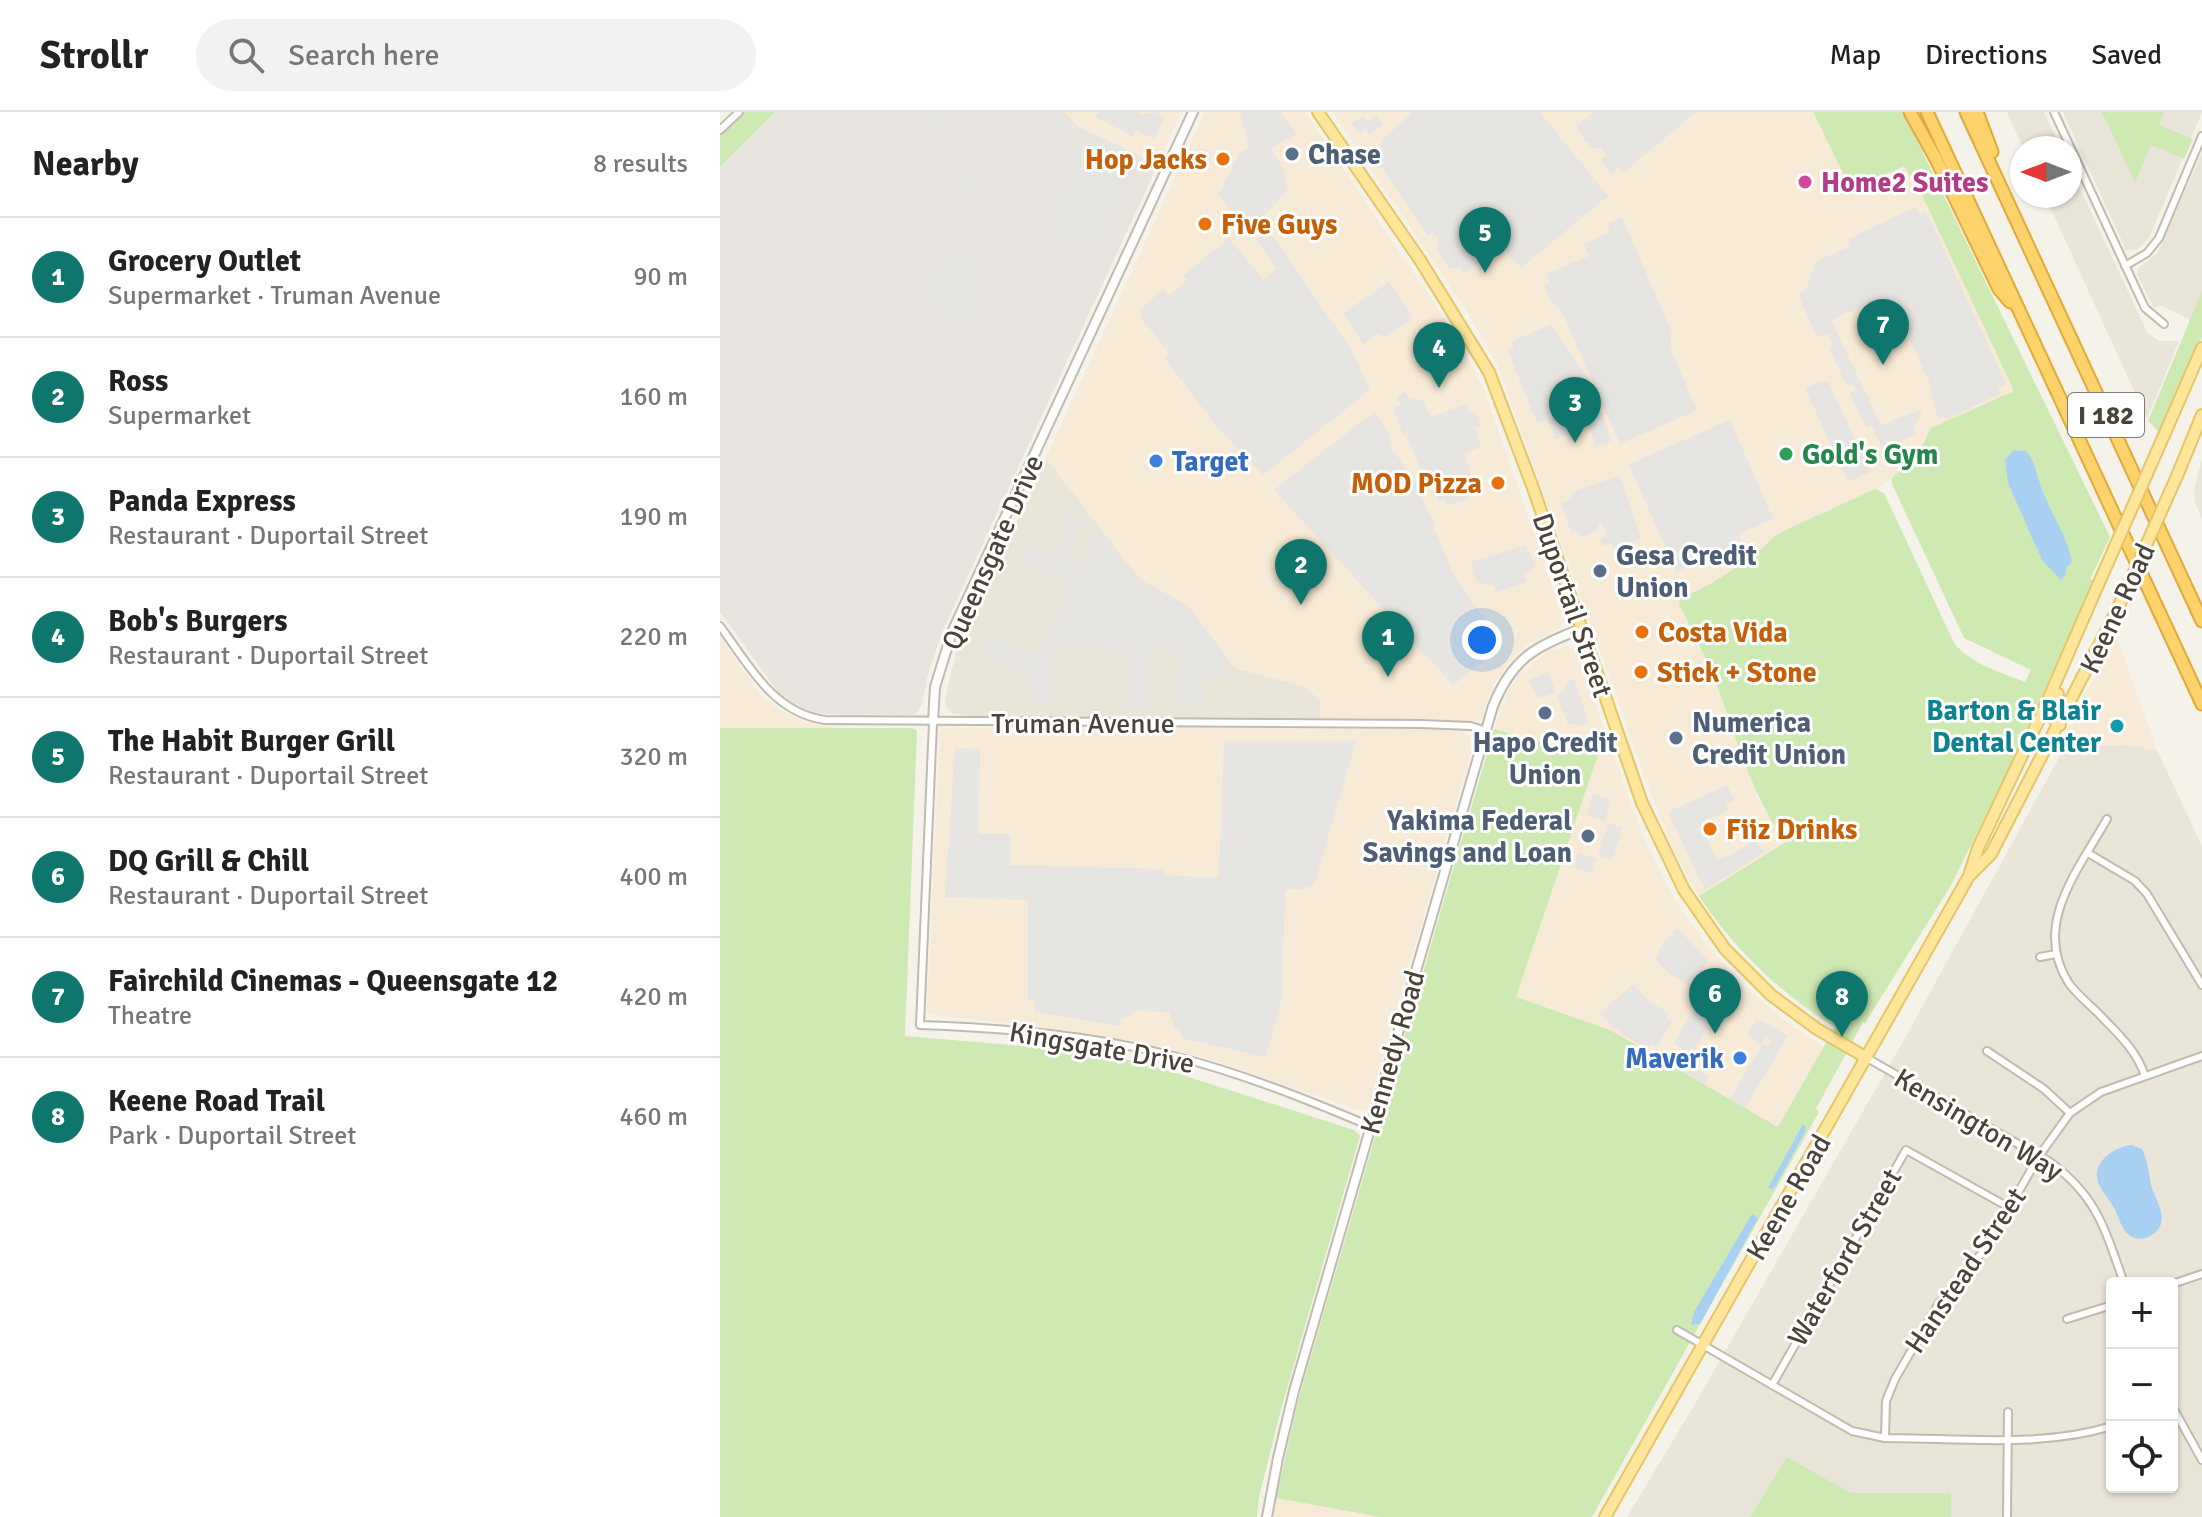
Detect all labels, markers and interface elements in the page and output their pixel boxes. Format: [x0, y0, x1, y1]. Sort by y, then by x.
search box [196, 19, 756, 91]
text: Strollr [40, 32, 148, 79]
icon: search [224, 33, 268, 77]
text: Search here [288, 37, 440, 74]
text: Map [1829, 38, 1881, 72]
text: Directions [1925, 38, 2047, 72]
text: Saved [2091, 38, 2162, 72]
north arrow [2010, 136, 2082, 208]
place label: Chase [1308, 138, 1381, 172]
text: Nearby [32, 143, 139, 185]
place label: Hop Jacks [1085, 143, 1207, 177]
marker: Chase [1283, 145, 1301, 163]
text: 8 results [593, 148, 688, 180]
marker: Hop Jacks [1214, 150, 1232, 168]
place label: Home2 Suites [1821, 166, 1988, 200]
marker: Home2 Suites [1796, 173, 1814, 191]
pin: 5 [1459, 207, 1511, 273]
place label: Five Guys [1221, 208, 1337, 242]
marker: Five Guys [1196, 215, 1214, 233]
text: Grocery Outlet [108, 243, 301, 280]
text: 1 [51, 261, 65, 293]
text: 90 m [633, 261, 688, 293]
text: Supermarket · Truman Avenue [108, 280, 441, 312]
pin: 7 [1857, 299, 1909, 365]
pin: 4 [1413, 322, 1465, 388]
text: Ross [108, 363, 168, 400]
pin: 3 [1549, 377, 1601, 443]
text: 2 [51, 381, 65, 413]
text: 160 m [619, 381, 688, 413]
road number: I 182 [2068, 393, 2144, 437]
text: Supermarket [108, 400, 251, 432]
place label: Gold's Gym [1802, 438, 1938, 472]
place label: Target [1172, 445, 1249, 479]
marker: Gold's Gym [1777, 445, 1795, 463]
street label: Queensgate Drive [935, 450, 1051, 655]
marker: Target [1147, 452, 1165, 470]
place label: MOD Pizza [1351, 467, 1482, 501]
marker: MOD Pizza [1489, 474, 1507, 492]
text: Panda Express [108, 483, 296, 520]
text: 3 [51, 501, 65, 533]
text: 190 m [619, 501, 688, 533]
street label: Duportail Street [1525, 509, 1620, 702]
text: Restaurant · Duportail Street [108, 520, 428, 552]
street label: Keene Road [2073, 538, 2163, 679]
pin: 2 [1275, 539, 1327, 605]
place label: Gesa Credit Union [1616, 539, 1757, 605]
marker: Gesa Credit Union [1591, 562, 1609, 580]
text: Bob's Burgers [108, 603, 288, 640]
pin: 1 [1362, 611, 1414, 677]
place label: Costa Vida [1658, 616, 1788, 650]
your location [1462, 620, 1502, 660]
text: 4 [51, 621, 65, 653]
text: 220 m [619, 621, 688, 653]
marker: Costa Vida [1633, 623, 1651, 641]
text: Restaurant · Duportail Street [108, 640, 428, 672]
place label: Stick + Stone [1657, 656, 1817, 690]
marker: Stick + Stone [1632, 663, 1650, 681]
place label: Barton & Blair Dental Center [1926, 694, 2102, 760]
marker: Hapo Credit Union [1536, 704, 1554, 722]
place label: Numerica Credit Union [1692, 706, 1846, 772]
street label: Truman Avenue [991, 707, 1175, 741]
marker: Barton & Blair Dental Center [2108, 717, 2126, 735]
text: The Habit Burger Grill [108, 723, 395, 760]
place label: Hapo Credit Union [1473, 726, 1618, 792]
marker: Numerica Credit Union [1667, 729, 1685, 747]
text: 5 [51, 741, 65, 773]
text: 320 m [619, 741, 688, 773]
text: Restaurant · Duportail Street [108, 760, 428, 792]
place label: Yakima Federal Savings and Loan [1363, 804, 1572, 870]
place label: Fiiz Drinks [1726, 813, 1857, 847]
marker: Fiiz Drinks [1701, 820, 1719, 838]
marker: Yakima Federal Savings and Loan [1579, 827, 1597, 845]
text: DQ Grill & Chill [108, 843, 309, 880]
text: 6 [51, 861, 65, 893]
text: 400 m [619, 861, 688, 893]
text: Restaurant · Duportail Street [108, 880, 428, 912]
text: Fairchild Cinemas - Queensgate 12 [108, 963, 558, 1000]
street label: Kennedy Road [1353, 966, 1433, 1138]
pin: 6 [1689, 968, 1741, 1034]
pin: 8 [1816, 971, 1868, 1037]
text: 7 [51, 981, 65, 1013]
text: 420 m [619, 981, 688, 1013]
text: Theatre [108, 1000, 192, 1032]
street label: Kingsgate Drive [1006, 1015, 1197, 1081]
place label: Maverik [1625, 1042, 1724, 1076]
marker: Maverik [1731, 1049, 1749, 1067]
street label: Kensington Way [1888, 1061, 2069, 1189]
text: Keene Road Trail [108, 1083, 325, 1120]
text: 8 [51, 1101, 65, 1133]
text: 460 m [619, 1101, 688, 1133]
text: Park · Duportail Street [108, 1120, 356, 1152]
street label: Keene Road [1739, 1129, 1838, 1266]
street label: Waterford Street [1780, 1163, 1909, 1352]
street label: Hanstead Street [1898, 1181, 2034, 1360]
map controls [2106, 1277, 2178, 1493]
button: + [2106, 1277, 2178, 1349]
button: − [2106, 1349, 2178, 1421]
button: locate [2106, 1421, 2178, 1493]

